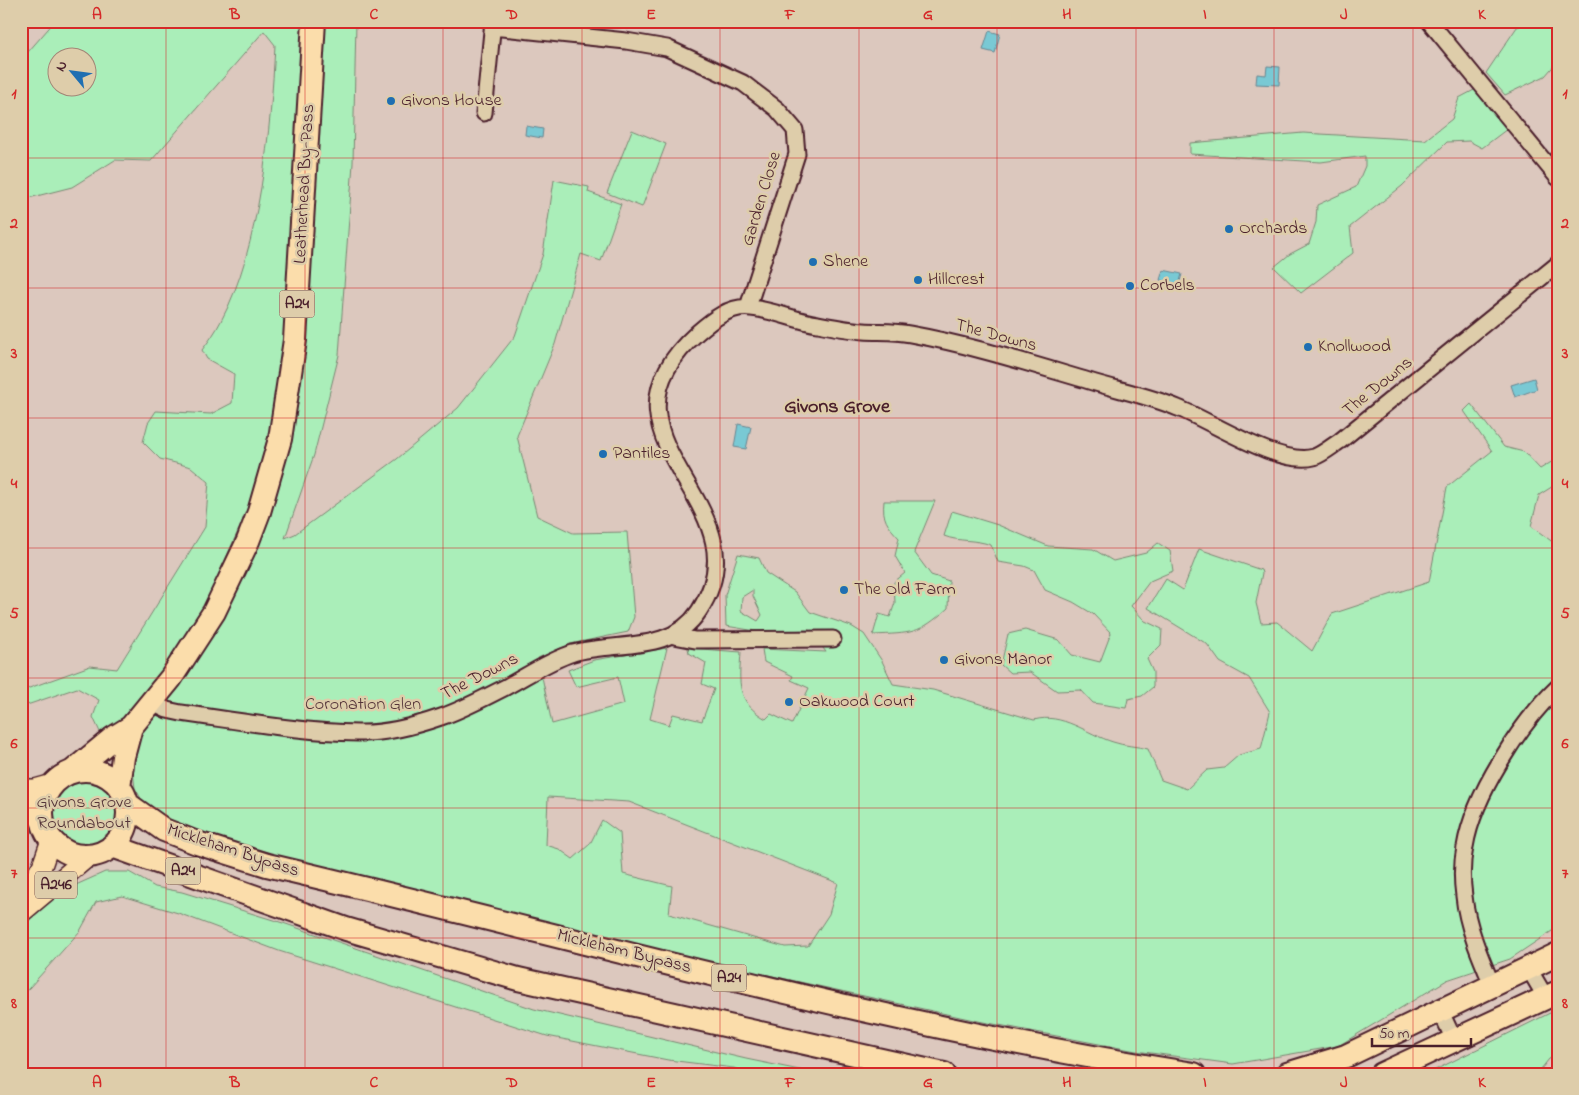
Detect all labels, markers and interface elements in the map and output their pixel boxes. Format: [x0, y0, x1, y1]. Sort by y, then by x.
text: A [92, 3, 102, 27]
text: B [229, 3, 241, 27]
text: C [370, 3, 379, 27]
text: D [505, 3, 518, 27]
text: E [646, 3, 656, 27]
text: F [784, 3, 796, 27]
text: G [923, 3, 933, 27]
text: H [1062, 3, 1072, 27]
text: I [1203, 3, 1207, 27]
text: J [1340, 3, 1348, 27]
text: K [1478, 3, 1487, 27]
north arrow [48, 48, 98, 98]
text: N [50, 57, 73, 76]
text: 1 [11, 82, 17, 106]
text: 1 [1562, 82, 1568, 106]
place label: Givons House [401, 88, 503, 114]
marker: Givons House [385, 95, 397, 107]
street label: Leatherhead By-Pass [288, 103, 322, 265]
street label: Garden Close [735, 148, 789, 249]
text: 2 [9, 212, 18, 236]
text: 2 [1560, 212, 1569, 236]
place label: Orchards [1239, 216, 1308, 242]
marker: Orchards [1223, 223, 1235, 235]
place label: Shene [823, 249, 869, 275]
marker: Shene [807, 256, 819, 268]
place label: Hillcrest [928, 267, 985, 293]
place label: Corbels [1140, 273, 1195, 299]
marker: Hillcrest [912, 274, 924, 286]
marker: Corbels [1124, 280, 1136, 292]
road number: A24 [280, 290, 314, 318]
street label: The Downs [952, 313, 1040, 359]
place label: Knollwood [1318, 334, 1391, 360]
marker: Knollwood [1302, 341, 1314, 353]
text: 3 [10, 342, 18, 366]
text: 3 [1561, 342, 1569, 366]
street label: The Downs [1337, 351, 1419, 423]
district label: Givons Grove [784, 393, 891, 422]
place label: Pantiles [613, 441, 670, 467]
marker: Pantiles [597, 448, 609, 460]
text: 4 [10, 472, 18, 496]
text: 4 [1561, 472, 1569, 496]
place label: The Old Farm [854, 577, 956, 603]
marker: The Old Farm [838, 584, 850, 596]
text: 5 [9, 602, 19, 626]
text: 5 [1560, 602, 1570, 626]
street label: The Downs [437, 646, 523, 708]
place label: Givons Manor [954, 647, 1052, 673]
marker: Givons Manor [938, 654, 950, 666]
place label: Oakwood Court [799, 689, 915, 715]
park label: Coronation Glen [305, 692, 421, 718]
marker: Oakwood Court [783, 696, 795, 708]
text: 6 [9, 732, 18, 756]
text: 6 [1560, 732, 1569, 756]
park label: Givons Grove Roundabout [36, 790, 133, 837]
street label: Mickleham Bypass [163, 817, 303, 885]
road number: A24 [166, 858, 200, 884]
text: 7 [11, 862, 18, 886]
text: 7 [1562, 862, 1569, 886]
road number: A246 [35, 872, 77, 898]
street label: Mickleham Bypass [554, 923, 694, 981]
road number: A24 [712, 964, 746, 991]
text: 8 [10, 992, 17, 1016]
text: 8 [1561, 992, 1568, 1016]
scale bar [1372, 1015, 1470, 1047]
text: 50 m [1379, 1023, 1410, 1045]
text: A [92, 1071, 102, 1095]
text: B [229, 1071, 241, 1095]
text: C [370, 1071, 379, 1095]
text: D [505, 1071, 518, 1095]
text: E [646, 1071, 656, 1095]
text: F [784, 1071, 796, 1095]
text: G [923, 1071, 933, 1095]
text: H [1062, 1071, 1072, 1095]
text: I [1203, 1071, 1207, 1095]
text: J [1340, 1071, 1348, 1095]
text: K [1478, 1071, 1487, 1095]

